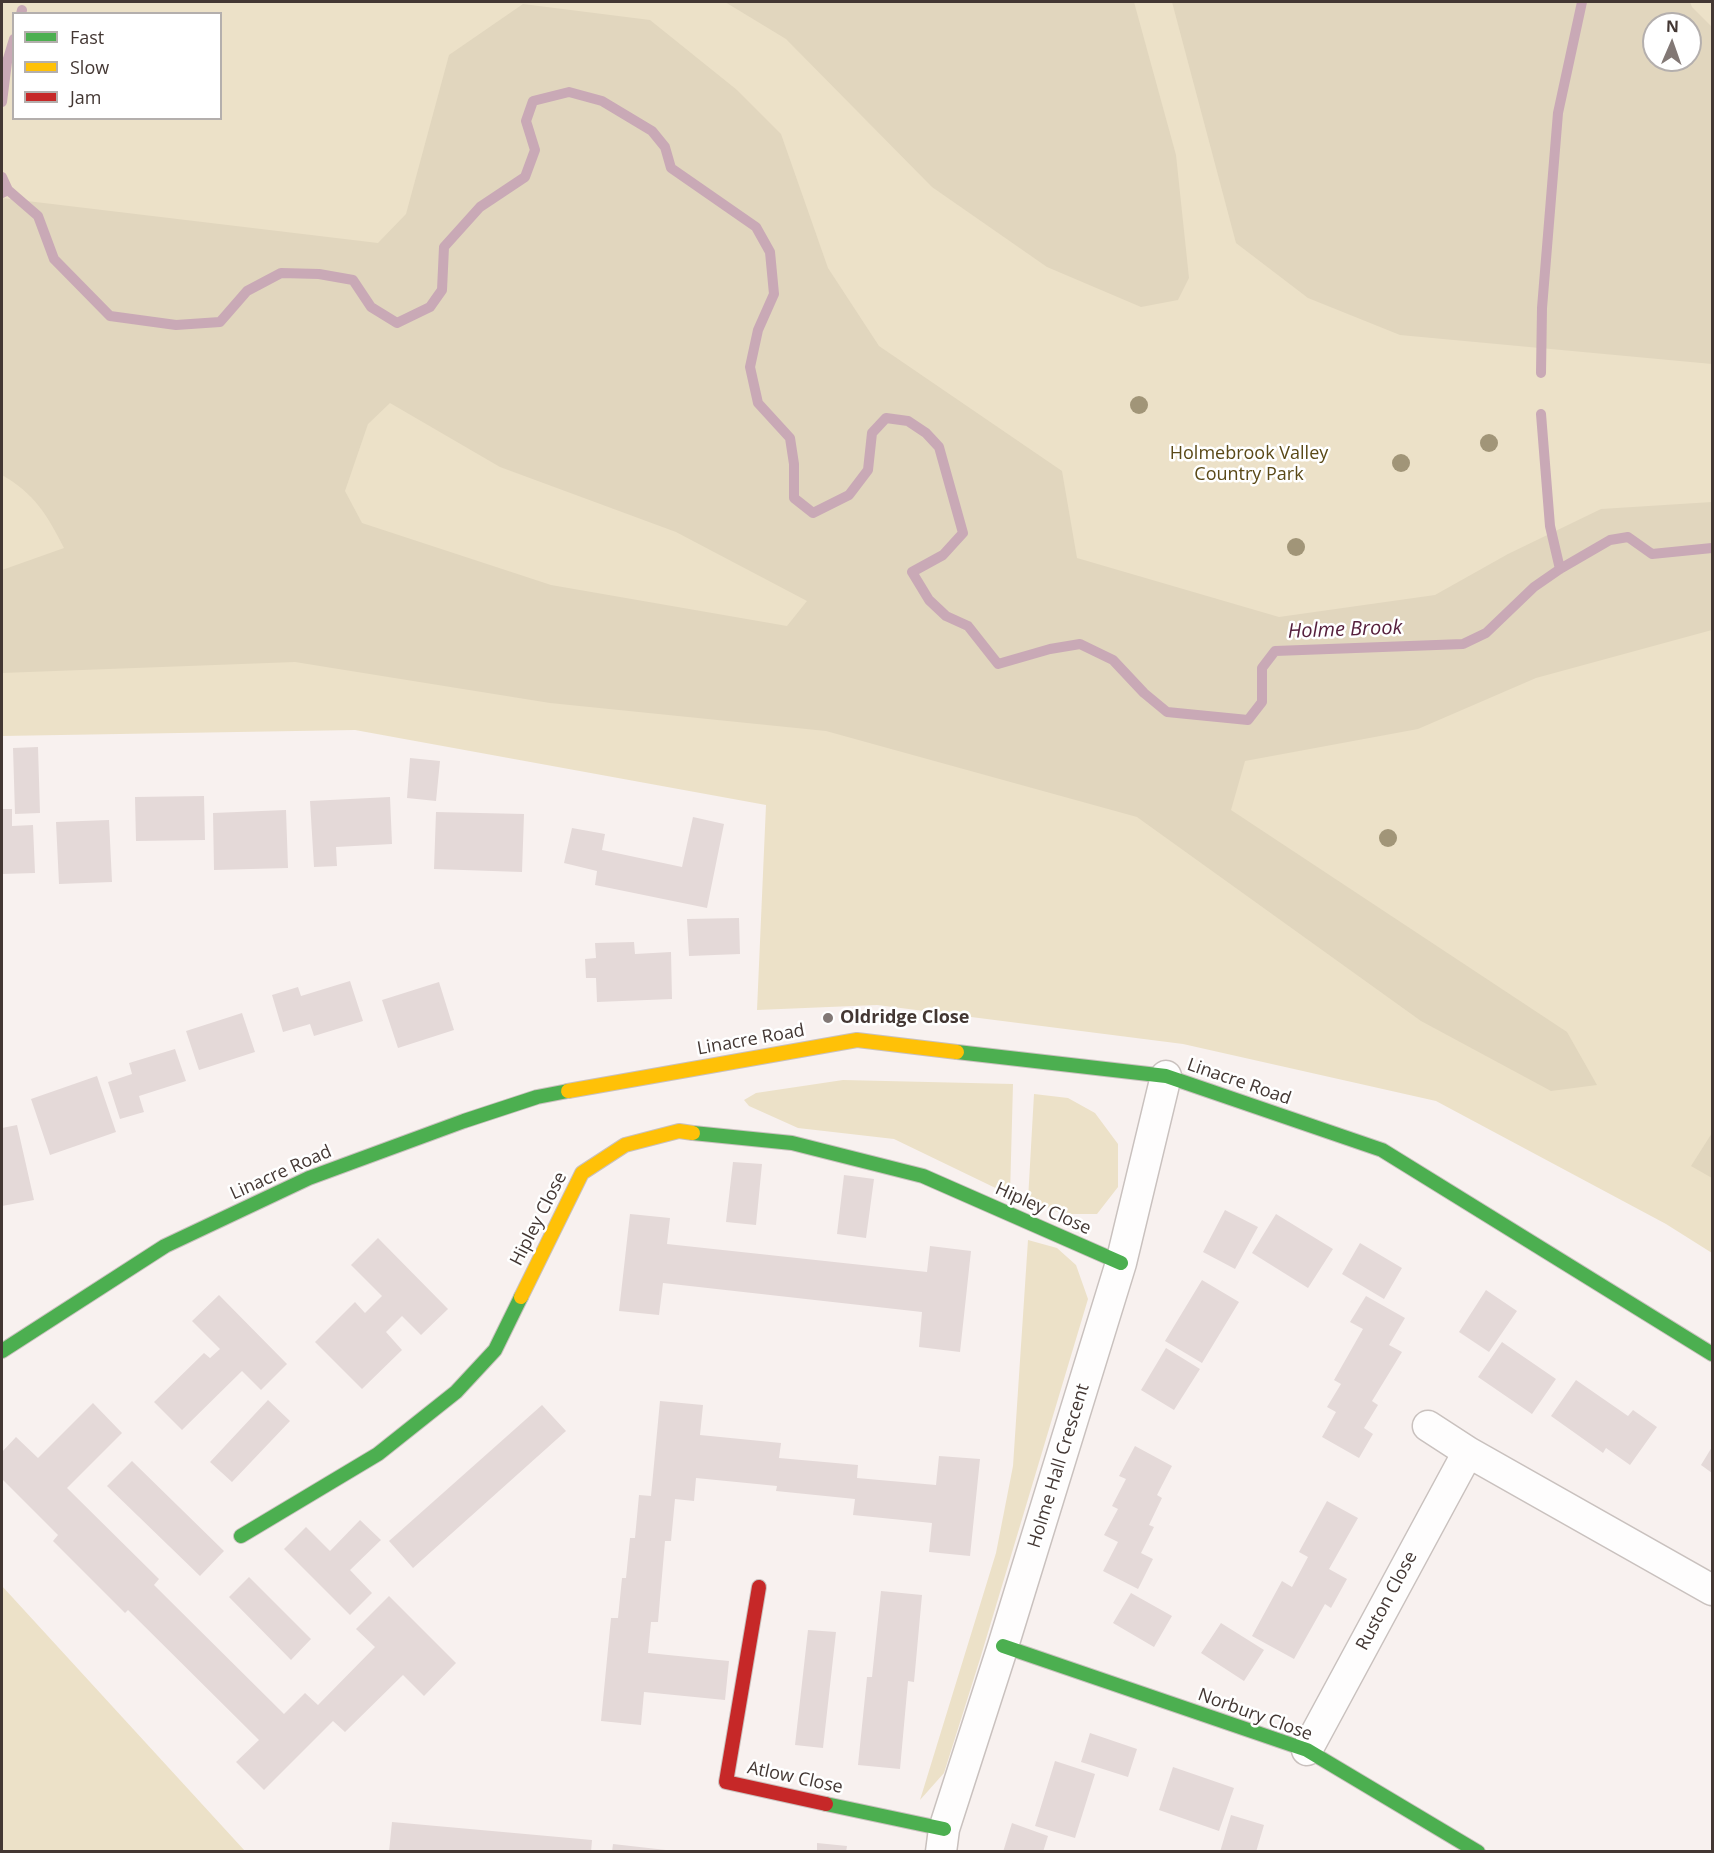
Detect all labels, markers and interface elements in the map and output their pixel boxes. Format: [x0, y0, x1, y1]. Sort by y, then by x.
legend [12, 12, 222, 120]
north arrow [1642, 12, 1702, 72]
text: N [1666, 15, 1679, 37]
text: Fast [70, 25, 104, 49]
text: Slow [70, 55, 109, 79]
text: Jam [70, 85, 102, 109]
park label: Holmebrook Valley Country Park [1170, 443, 1328, 486]
water label: Holme Brook [1287, 616, 1403, 644]
place label: Oldridge Close [840, 1007, 969, 1029]
marker: Oldridge Close [821, 1011, 835, 1025]
street label: Linacre Road [696, 1020, 806, 1060]
street label: Linacre Road [1184, 1054, 1294, 1110]
street label: Linacre Road [227, 1141, 335, 1205]
street label: Hipley Close [506, 1168, 572, 1270]
street label: Hipley Close [992, 1178, 1094, 1240]
street label: Holme Hall Crescent [1024, 1381, 1094, 1551]
street label: Ruston Close [1352, 1548, 1422, 1654]
street label: Norbury Close [1195, 1684, 1315, 1746]
street label: Atlow Close [745, 1757, 845, 1799]

